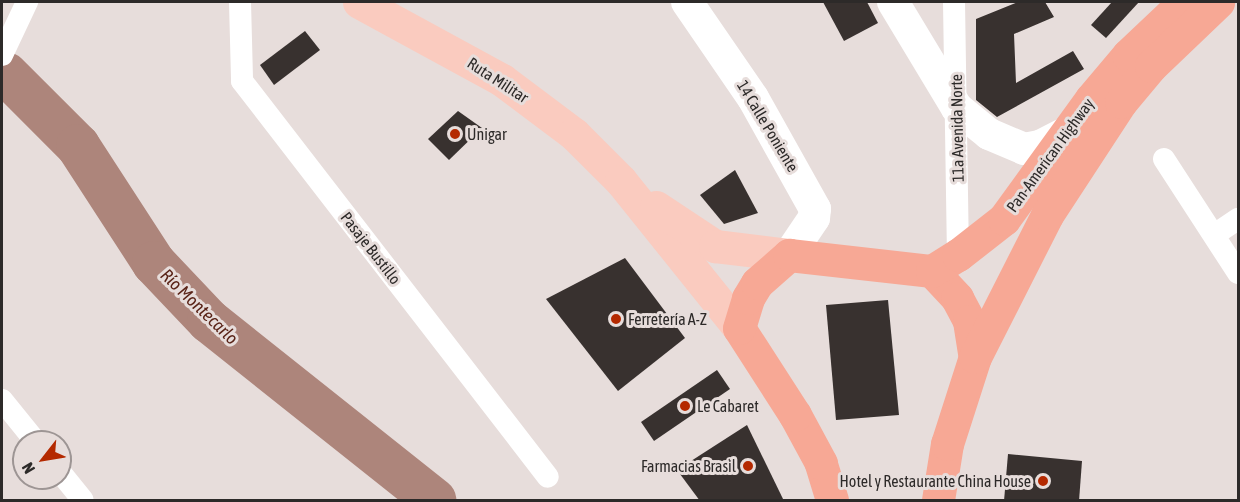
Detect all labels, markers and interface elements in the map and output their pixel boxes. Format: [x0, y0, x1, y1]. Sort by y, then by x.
street label: Ruta Militar [464, 53, 532, 107]
street label: 11a Avenida Norte [946, 74, 968, 182]
street label: 14 Calle Poniente [733, 77, 803, 175]
street label: Pan-American Highway [1002, 94, 1098, 216]
place label: Unigar [467, 124, 507, 144]
marker: Unigar [448, 127, 462, 141]
street label: Pasaje Bustillo [337, 208, 405, 288]
water label: Río Montecarlo [156, 265, 242, 349]
place label: Ferretería A-Z [628, 309, 707, 329]
marker: Ferretería A-Z [609, 312, 623, 326]
place label: Le Cabaret [697, 396, 759, 416]
marker: Le Cabaret [678, 399, 692, 413]
north arrow [12, 430, 72, 490]
place label: Farmacias Brasil [641, 456, 736, 476]
marker: Farmacias Brasil [741, 459, 755, 473]
text: N [18, 460, 38, 477]
place label: Hotel y Restaurante China House [840, 471, 1031, 491]
marker: Hotel y Restaurante China House [1036, 474, 1050, 488]

